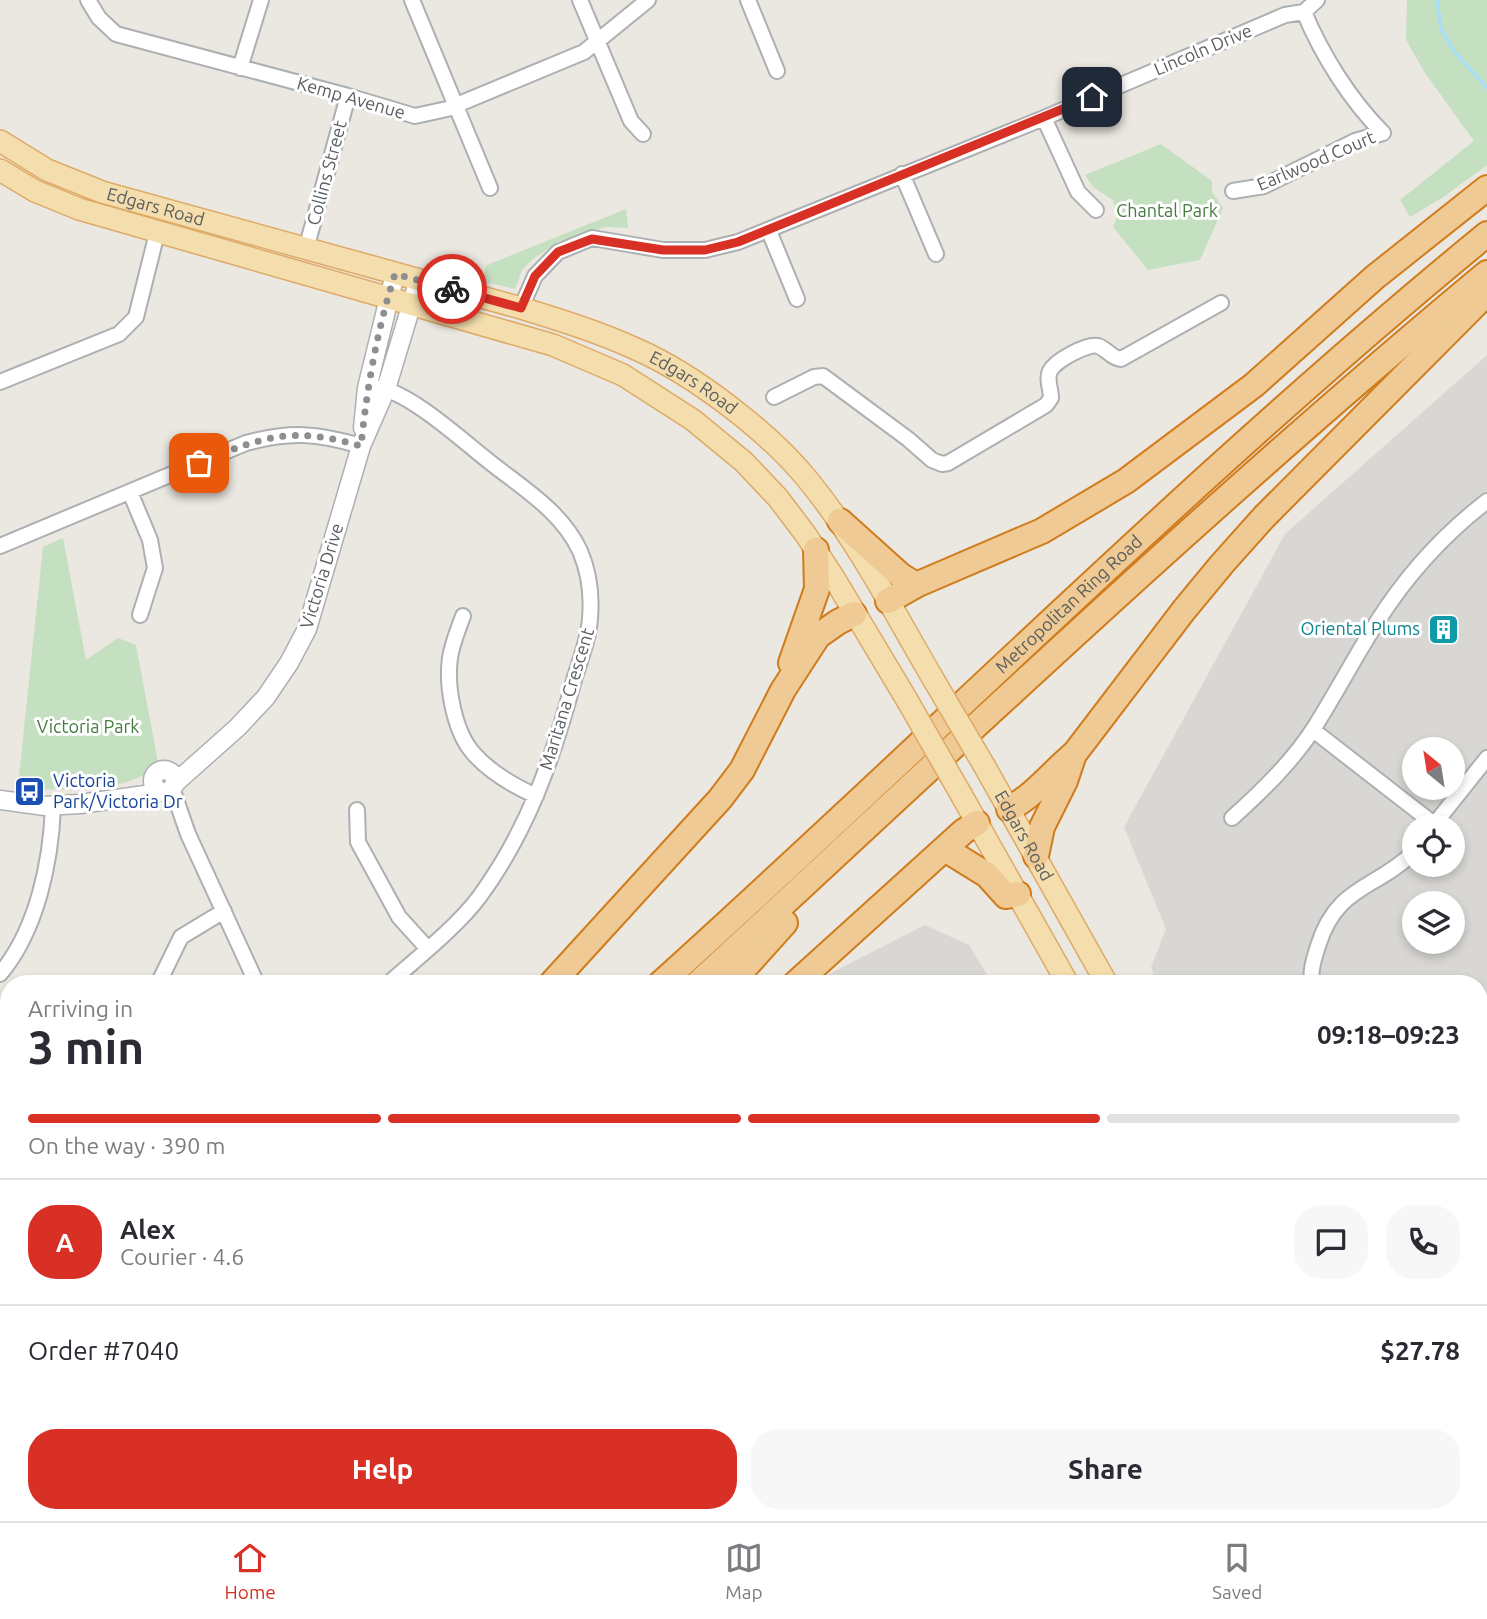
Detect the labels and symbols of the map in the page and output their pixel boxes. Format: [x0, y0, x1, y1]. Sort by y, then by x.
street label: Lincoln Drive [1151, 19, 1255, 79]
pin [1062, 67, 1122, 127]
street label: Kemp Avenue [295, 72, 408, 122]
street label: Collins Street [302, 118, 350, 227]
street label: Earlwood Court [1254, 126, 1378, 194]
street label: Edgars Road [105, 183, 207, 229]
park label: Chantal Park [1116, 200, 1218, 220]
courier [417, 254, 487, 324]
street label: Edgars Road [647, 346, 742, 418]
pin [169, 433, 229, 493]
street label: Victoria Drive [295, 520, 347, 631]
street label: Metropolitan Ring Road [991, 531, 1146, 677]
building icon: Oriental Plums [1426, 612, 1460, 646]
place label: Oriental Plums [1300, 618, 1420, 638]
street label: Maritana Crescent [535, 625, 597, 772]
park label: Victoria Park [37, 716, 139, 736]
north arrow [1402, 737, 1465, 800]
place label: Victoria Park/Victoria Dr [53, 770, 183, 811]
bus stop icon: Victoria Park/Victoria Dr [13, 774, 47, 808]
street label: Edgars Road [991, 787, 1058, 884]

